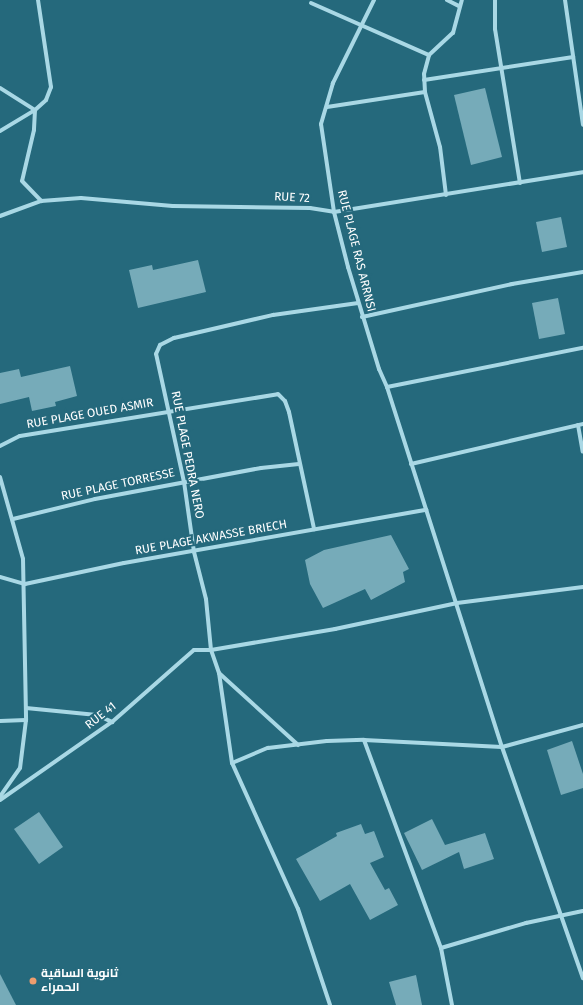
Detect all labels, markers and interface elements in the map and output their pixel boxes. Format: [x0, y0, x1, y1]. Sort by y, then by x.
street label: RUE PLAGE RAS ARRNSI [334, 189, 378, 313]
street label: RUE 72 [274, 190, 310, 206]
street label: RUE PLAGE PEDRA NERO [168, 390, 206, 520]
street label: RUE PLAGE OUED ASMIR [25, 396, 155, 432]
street label: RUE PLAGE TORRESSE [60, 466, 176, 504]
street label: RUE PLAGE AKWASSE BRIECH [134, 518, 288, 558]
street label: RUE 41 [83, 699, 119, 733]
place label: ثانوية الساقية الحمراء [41, 967, 118, 995]
marker: ثانوية الساقية الحمراء [28, 976, 38, 986]

